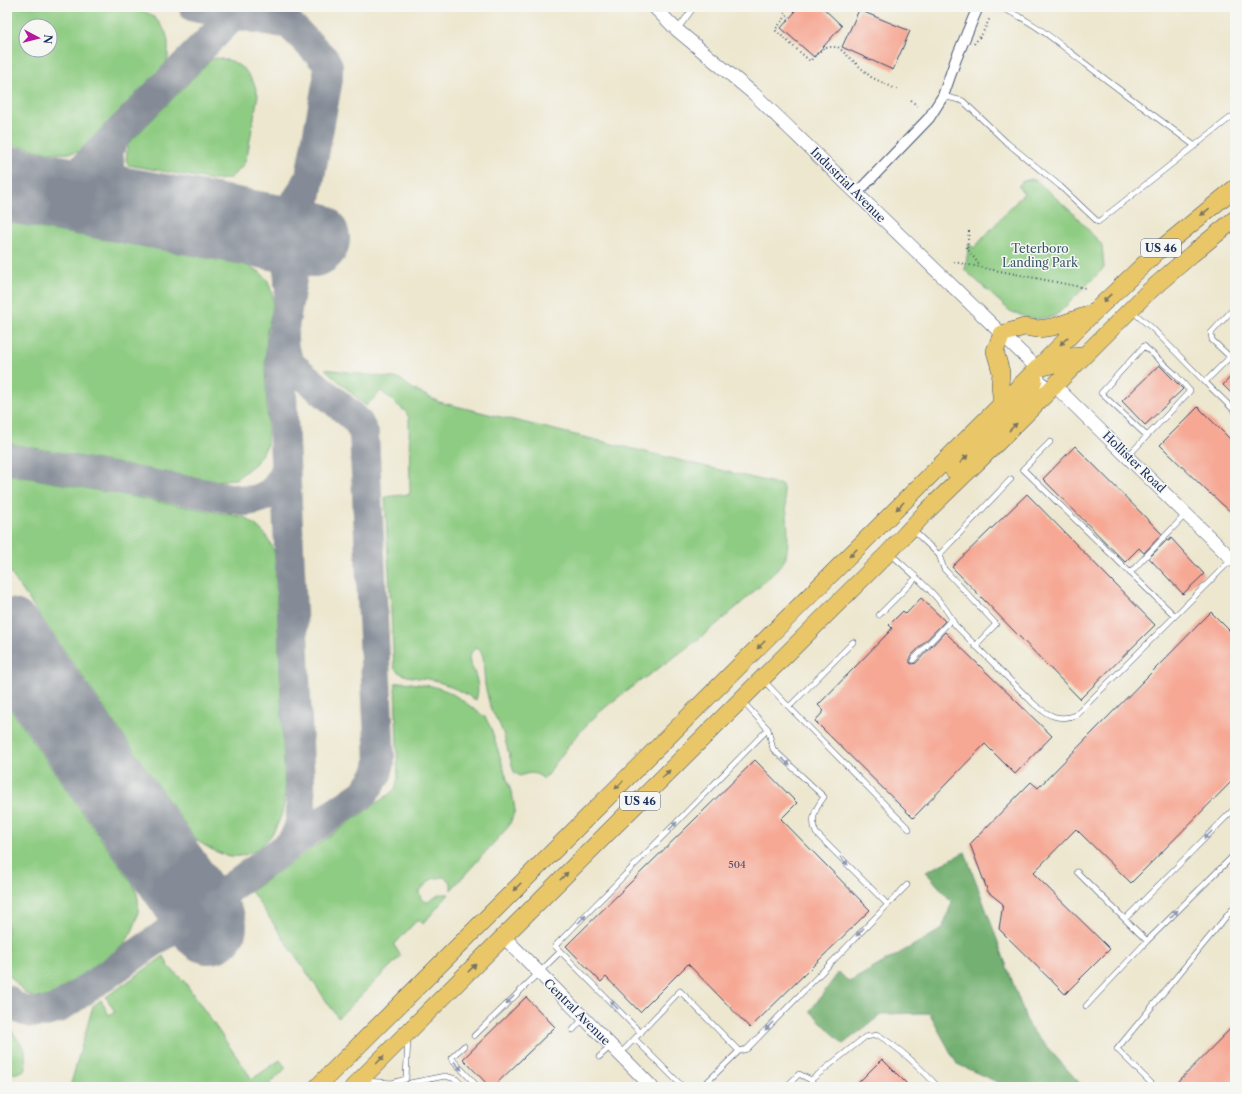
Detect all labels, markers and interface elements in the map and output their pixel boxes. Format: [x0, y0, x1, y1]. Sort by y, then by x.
north arrow [18, 18, 58, 58]
text: N [40, 34, 55, 45]
street label: Industrial Avenue [808, 144, 889, 226]
one-way arrow [1199, 208, 1210, 217]
road number: US 46 [1141, 239, 1181, 257]
park label: Teterboro Landing Park [1002, 241, 1079, 270]
one-way arrow [1102, 294, 1112, 303]
one-way arrow [1059, 336, 1069, 346]
one-way arrow [1008, 423, 1018, 432]
street label: Hollister Road [1100, 428, 1170, 496]
one-way arrow [959, 454, 969, 464]
one-way arrow [895, 501, 905, 511]
one-way arrow [848, 548, 858, 558]
one-way arrow [756, 640, 766, 650]
one-way arrow [781, 757, 791, 767]
one-way arrow [661, 769, 671, 779]
one-way arrow [614, 781, 624, 790]
road number: US 46 [620, 792, 660, 810]
one-way arrow [668, 821, 678, 831]
one-way arrow [1203, 830, 1213, 840]
one-way arrow [839, 856, 849, 866]
house number: 504 [728, 858, 746, 871]
one-way arrow [559, 871, 569, 881]
one-way arrow [512, 882, 522, 892]
one-way arrow [1170, 909, 1179, 919]
one-way arrow [577, 914, 587, 924]
one-way arrow [855, 927, 865, 937]
one-way arrow [467, 963, 477, 972]
street label: Central Avenue [541, 975, 614, 1048]
one-way arrow [505, 995, 515, 1005]
one-way arrow [609, 1000, 619, 1010]
one-way arrow [764, 1021, 774, 1031]
one-way arrow [375, 1055, 385, 1064]
one-way arrow [453, 1061, 463, 1071]

